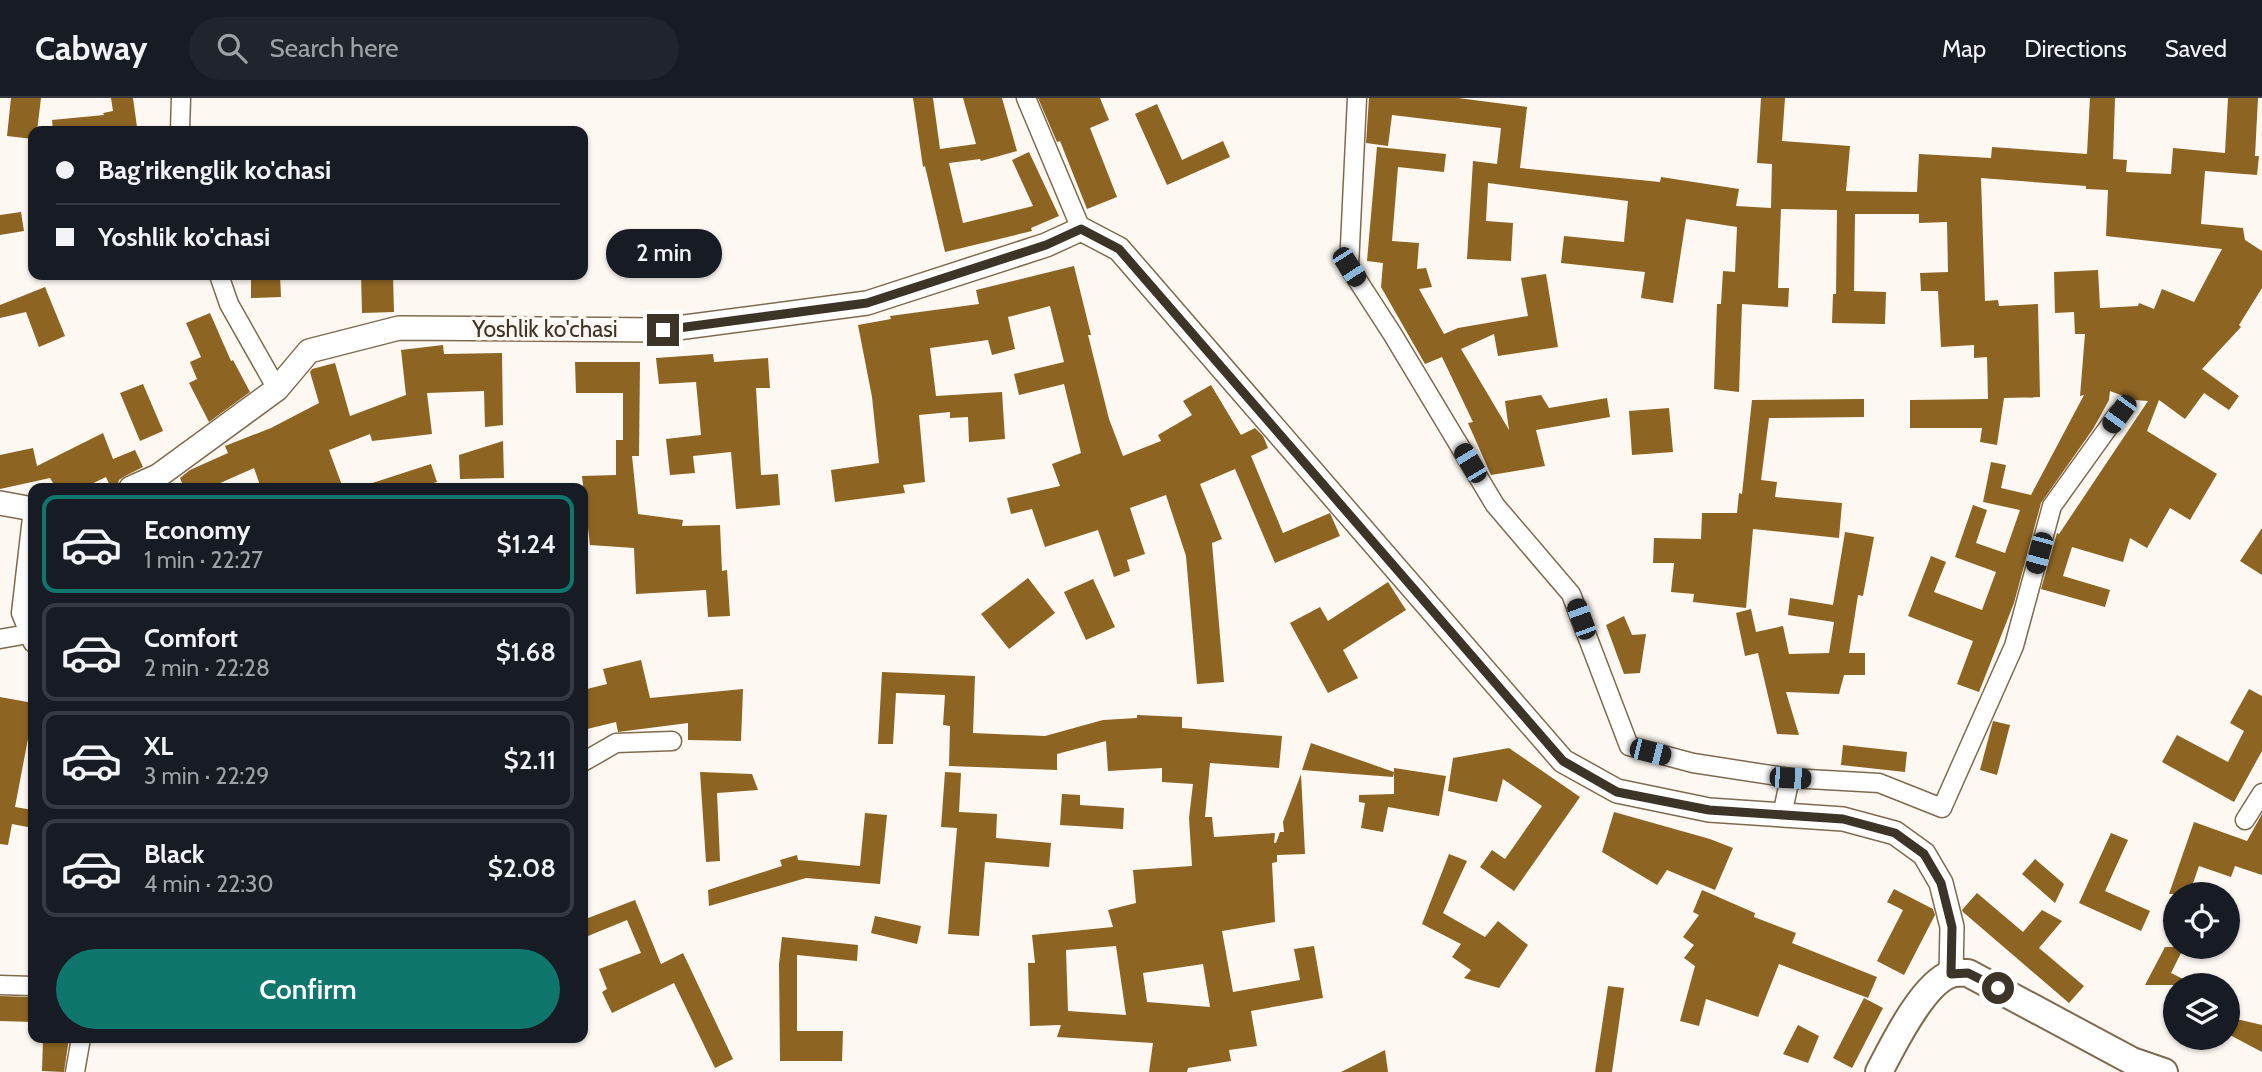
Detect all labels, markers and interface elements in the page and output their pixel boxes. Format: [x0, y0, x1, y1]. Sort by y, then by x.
search box [189, 17, 679, 80]
text: Cabway [35, 28, 147, 68]
icon: search [213, 29, 251, 67]
text: Search here [269, 32, 399, 64]
text: Map [1942, 34, 1986, 63]
text: Directions [2024, 34, 2127, 63]
text: Saved [2165, 34, 2227, 63]
text: Bag'rikenglik ko'chasi [98, 154, 331, 186]
text: Yoshlik ko'chasi [98, 221, 270, 253]
callout: 2 min [605, 229, 721, 278]
text: 2 min [636, 239, 692, 267]
car [1329, 244, 1370, 290]
route end [647, 314, 679, 346]
street label: Yoshlik ko'chasi [471, 315, 618, 343]
car [2099, 391, 2140, 437]
car [1451, 440, 1490, 486]
icon: car [60, 513, 123, 576]
text: Economy [144, 514, 250, 546]
text: $1.24 [497, 528, 556, 560]
car [2024, 530, 2055, 576]
text: 1 min · 22:27 [144, 546, 263, 574]
car [1564, 596, 1599, 642]
icon: car [60, 621, 123, 684]
text: Comfort [144, 622, 238, 654]
text: $1.68 [496, 636, 556, 668]
text: 2 min · 22:28 [144, 654, 270, 682]
icon: car [60, 729, 123, 792]
text: XL [144, 730, 173, 762]
car [1628, 737, 1673, 767]
text: $2.11 [504, 744, 556, 776]
text: 3 min · 22:29 [144, 762, 269, 790]
car [1769, 766, 1812, 790]
icon: car [60, 837, 123, 900]
text: Black [144, 838, 204, 870]
text: $2.08 [488, 852, 556, 884]
text: 4 min · 22:30 [144, 870, 274, 898]
map controls [2163, 882, 2240, 1050]
button: locate [2163, 882, 2240, 959]
button: Confirm [56, 949, 560, 1029]
route start [1982, 972, 2014, 1004]
button: layers [2163, 973, 2240, 1050]

